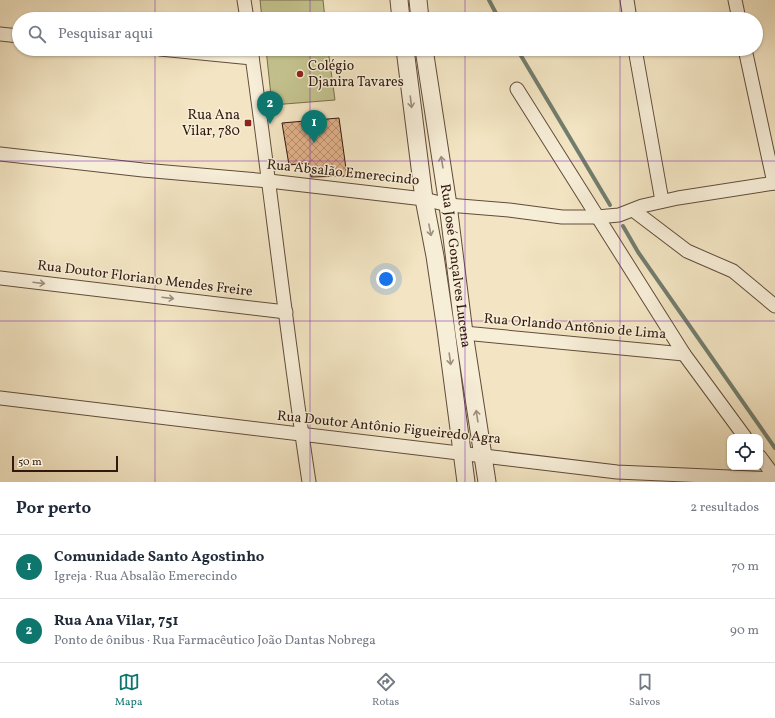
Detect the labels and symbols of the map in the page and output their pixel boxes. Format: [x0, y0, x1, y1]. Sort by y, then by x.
place label: Colégio Djanira Tavares [308, 57, 404, 92]
marker: Colégio Djanira Tavares [295, 69, 305, 79]
pin: 2 [257, 91, 283, 124]
one-way arrow [407, 95, 415, 108]
place label: Rua Ana Vilar, 780 [182, 106, 240, 141]
pin: 1 [301, 110, 327, 143]
marker: Rua Ana Vilar, 780 [243, 118, 253, 128]
street label: Rua Absalão Emerecindo [266, 156, 420, 190]
one-way arrow [438, 156, 446, 169]
street label: Rua José Gonçalves Lucena [435, 182, 476, 349]
one-way arrow [426, 223, 434, 236]
street label: Rua Doutor Floriano Mendes Freire [36, 256, 254, 302]
your location [376, 269, 396, 289]
one-way arrow [32, 279, 45, 287]
one-way arrow [161, 295, 174, 302]
street label: Rua Orlando Antônio de Lima [483, 310, 667, 344]
one-way arrow [446, 352, 454, 365]
street label: Rua Doutor Antônio Figueiredo Agra [276, 407, 502, 449]
one-way arrow [472, 410, 480, 423]
scale bar [12, 454, 118, 473]

